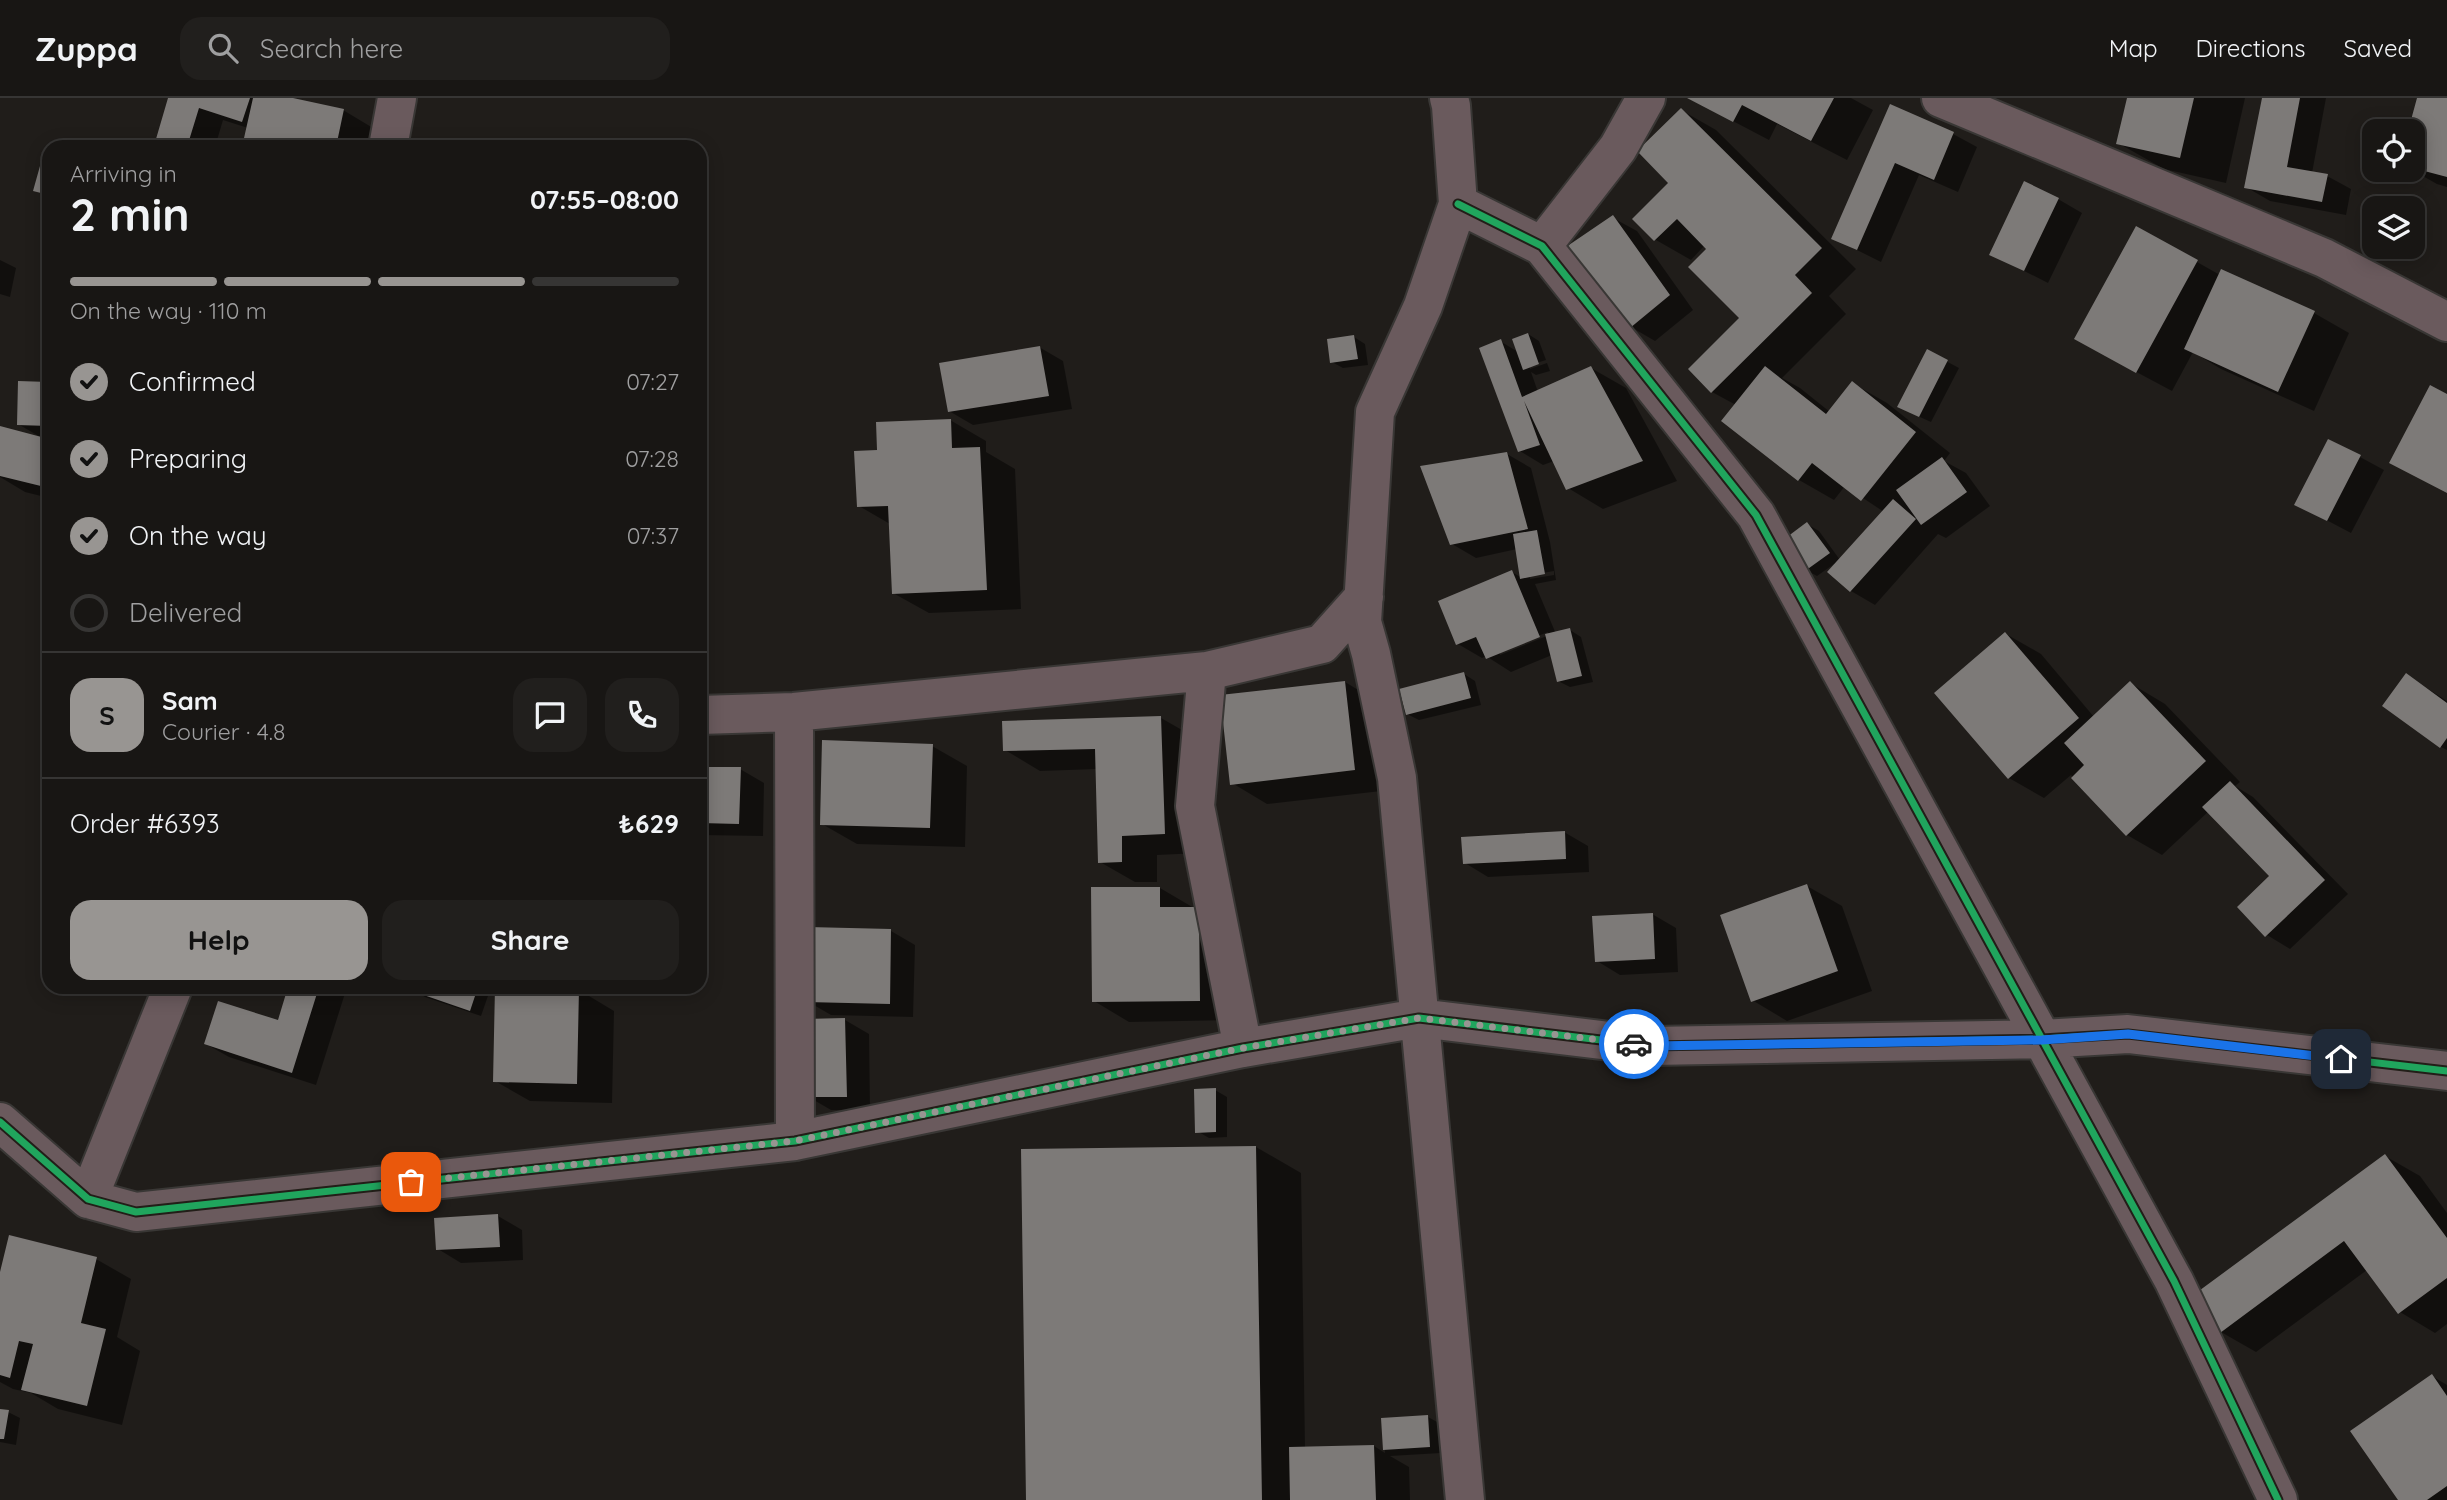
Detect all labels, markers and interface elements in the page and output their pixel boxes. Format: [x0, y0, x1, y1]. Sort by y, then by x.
search box [180, 17, 670, 80]
text: Zuppa [35, 28, 138, 69]
icon: search [204, 29, 242, 67]
text: Search here [260, 32, 403, 65]
text: Map [2109, 33, 2158, 63]
text: Directions [2196, 33, 2306, 63]
text: Saved [2344, 33, 2412, 63]
map controls [2362, 119, 2425, 259]
button: locate [2362, 119, 2425, 182]
text: Arriving in [70, 159, 177, 188]
text: 07:55–08:00 [530, 183, 679, 216]
text: 2 min [70, 185, 190, 243]
button: layers [2362, 196, 2425, 259]
text: On the way · 110 m [70, 296, 267, 325]
icon: check [70, 363, 108, 401]
text: Confirmed [129, 365, 256, 398]
text: 07:27 [626, 367, 679, 396]
icon: check [70, 440, 108, 478]
text: Preparing [129, 442, 247, 475]
text: 07:28 [625, 444, 679, 473]
icon: check [70, 517, 108, 555]
text: On the way [129, 519, 267, 552]
text: 07:37 [627, 521, 679, 550]
text: Delivered [129, 596, 242, 629]
button: chat [513, 678, 587, 752]
button: phone [605, 678, 679, 752]
text: Sam [162, 684, 218, 717]
text: S [99, 699, 115, 732]
text: Courier · 4.8 [162, 717, 285, 746]
text: Order #6393 [70, 807, 220, 840]
text: ₺629 [619, 807, 679, 840]
button: Help [70, 900, 368, 980]
button: Share [382, 900, 679, 980]
courier [1599, 1009, 1669, 1079]
icon: car [1615, 1025, 1653, 1063]
pin [2311, 1029, 2371, 1089]
icon: home [2322, 1040, 2360, 1078]
pin [381, 1152, 441, 1212]
icon: bag [392, 1163, 430, 1201]

